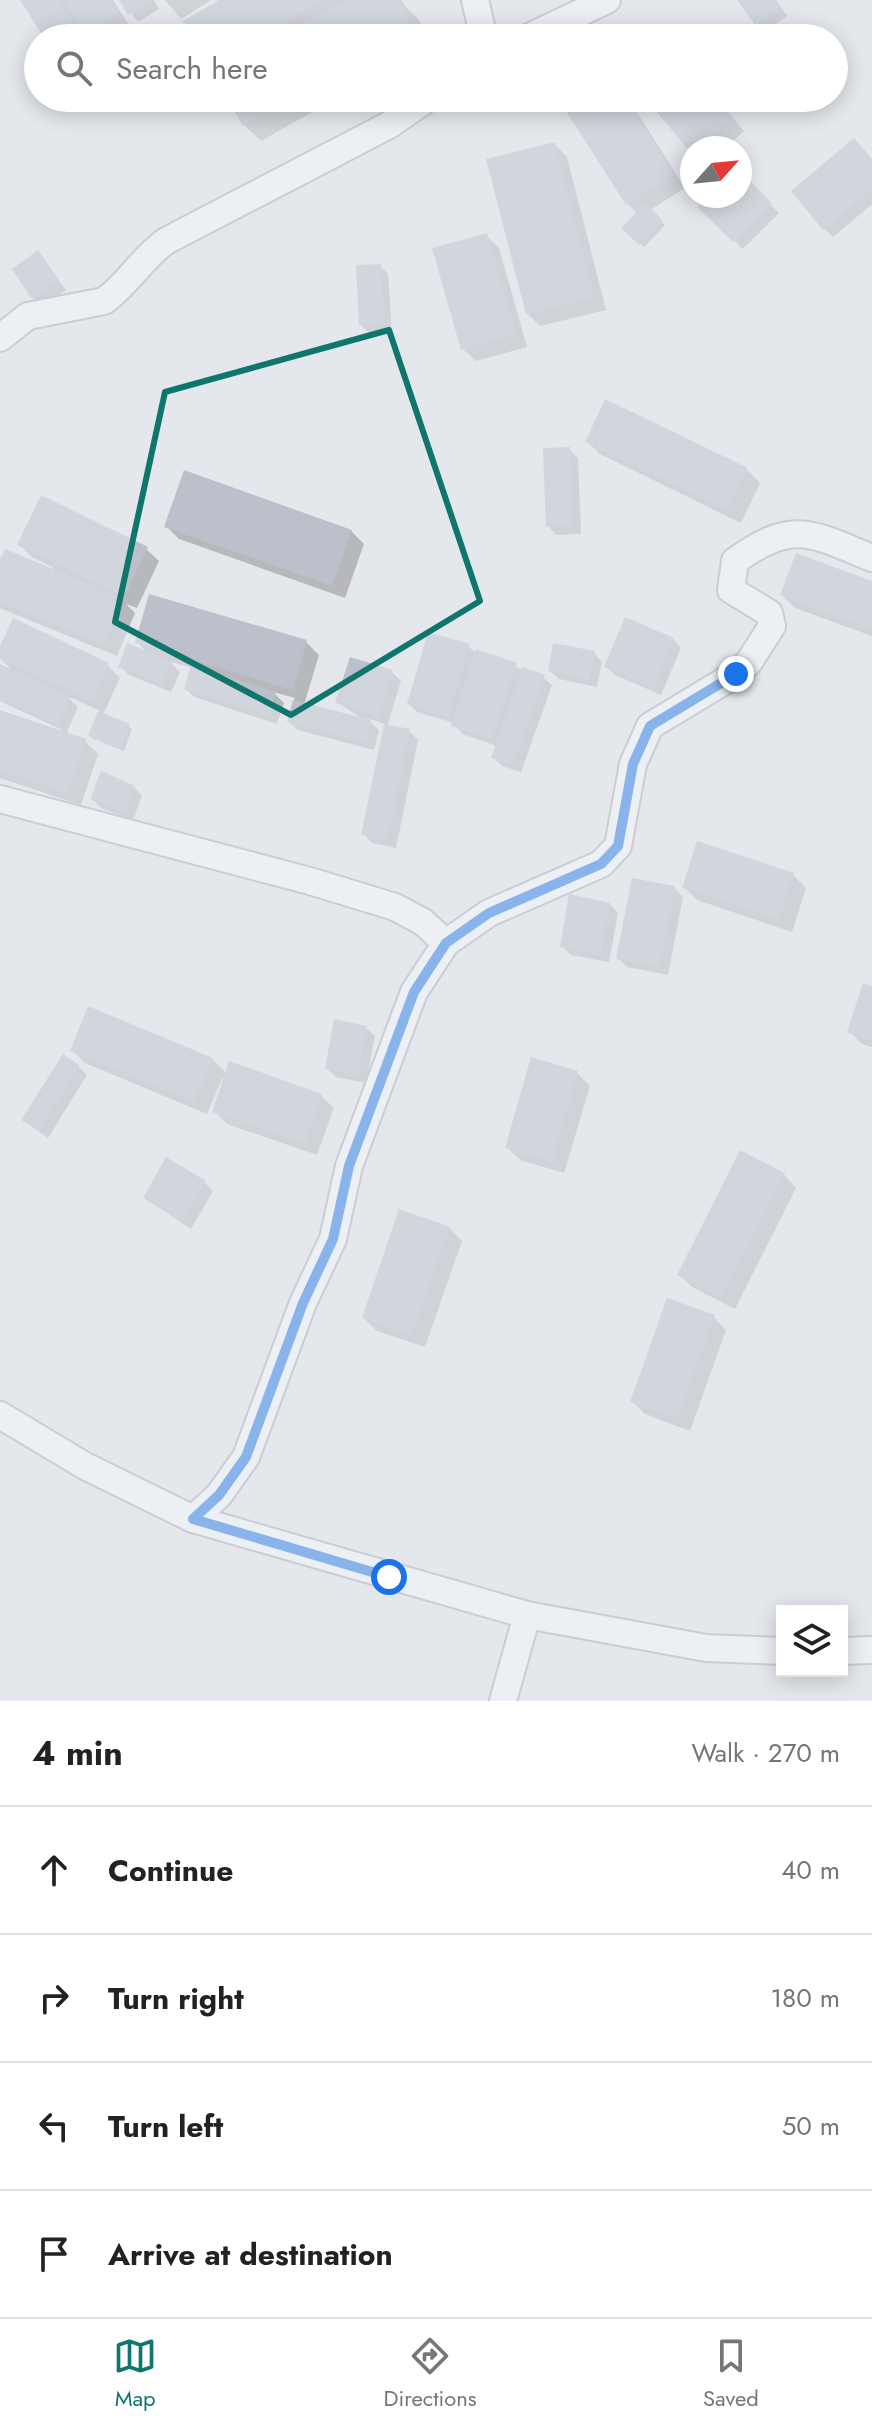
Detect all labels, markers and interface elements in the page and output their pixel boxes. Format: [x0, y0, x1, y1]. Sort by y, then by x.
search box [24, 24, 848, 112]
icon: search [52, 46, 96, 90]
text: Search here [116, 47, 268, 90]
north arrow [680, 136, 752, 208]
route end [718, 656, 754, 692]
route start [371, 1559, 407, 1595]
map controls [776, 1605, 848, 1677]
button: layers [776, 1605, 848, 1677]
text: 4 min [32, 1729, 123, 1778]
text: Walk · 270 m [691, 1734, 840, 1772]
icon: ahead [32, 1848, 76, 1892]
text: Continue [108, 1849, 234, 1892]
text: 40 m [781, 1851, 840, 1889]
icon: right [32, 1976, 76, 2020]
text: Turn right [108, 1977, 244, 2020]
text: 180 m [770, 1979, 840, 2017]
icon: left [32, 2104, 76, 2148]
text: Turn left [108, 2105, 223, 2148]
text: 50 m [782, 2107, 840, 2145]
icon: arrive [32, 2232, 76, 2276]
text: Arrive at destination [108, 2233, 393, 2276]
tab: Map [113, 2334, 157, 2414]
tab: Directions [384, 2334, 477, 2414]
tab: Saved [703, 2334, 759, 2414]

